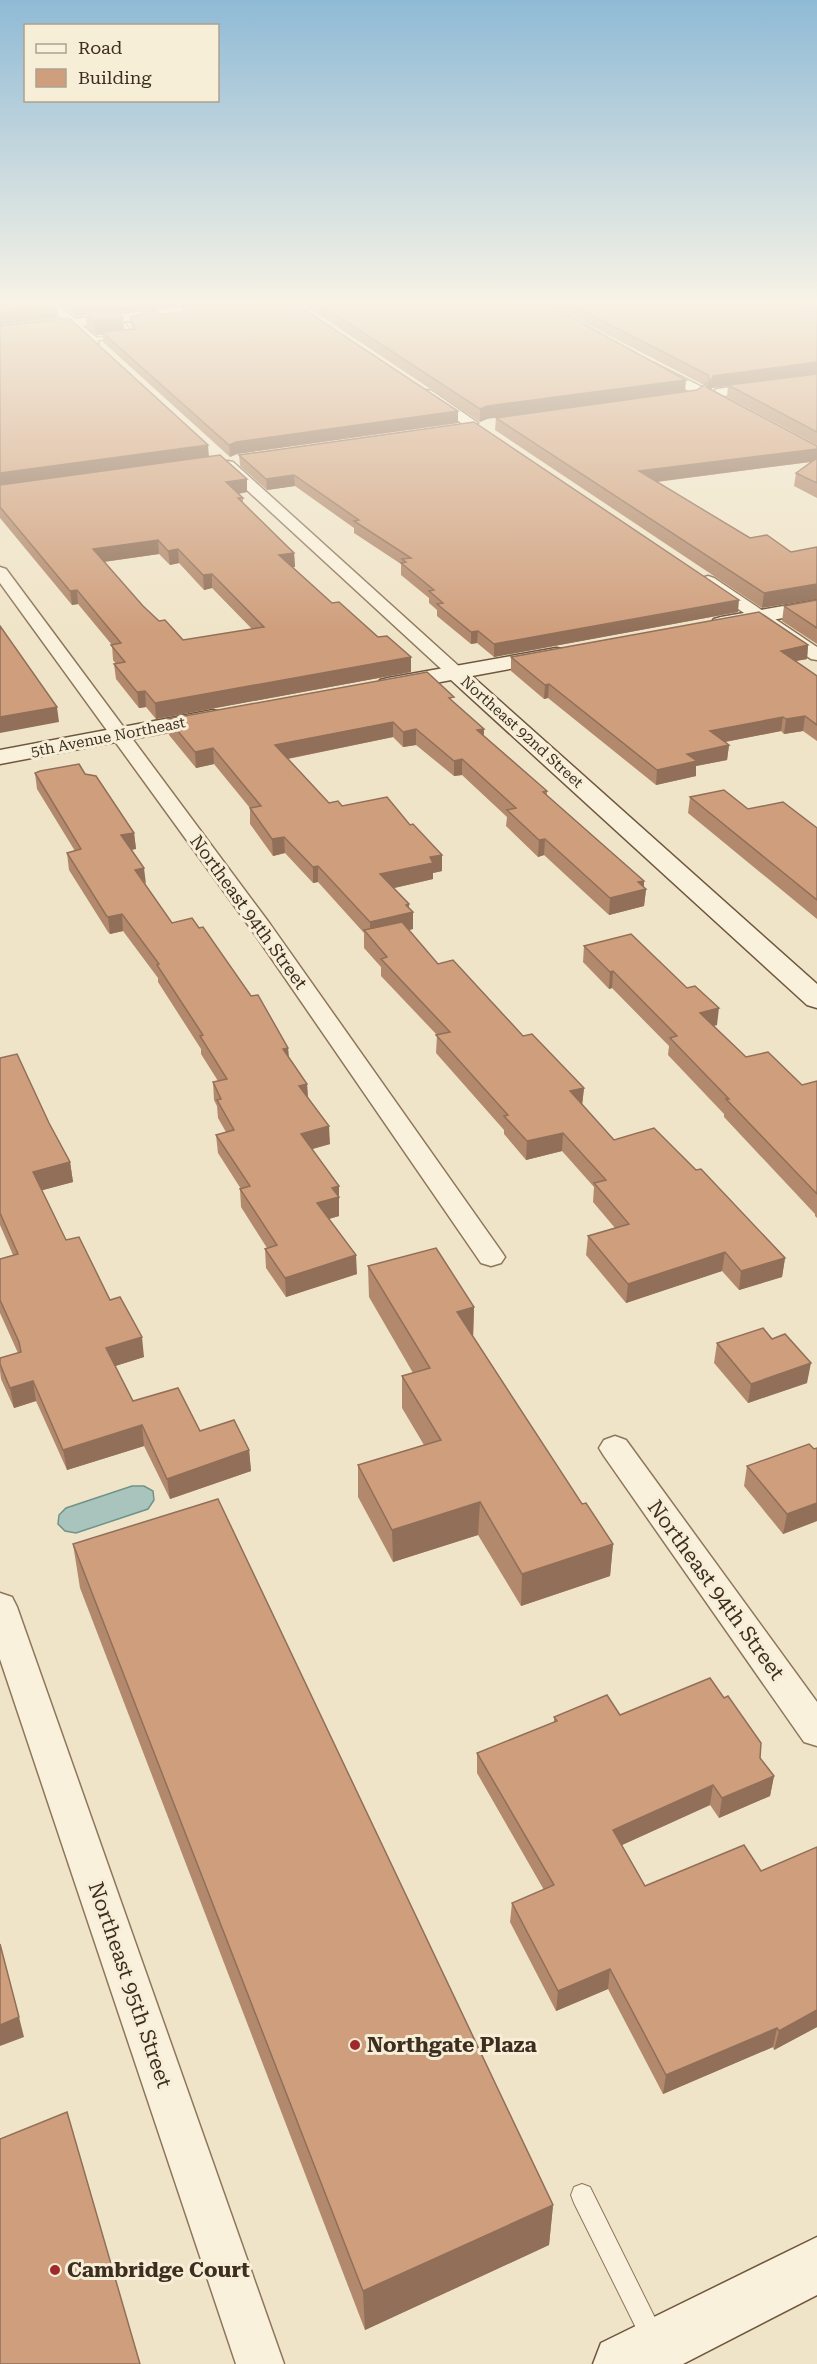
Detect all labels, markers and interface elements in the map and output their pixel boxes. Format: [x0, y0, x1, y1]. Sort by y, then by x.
legend [24, 24, 219, 102]
text: Road [78, 37, 123, 58]
text: Building [78, 67, 152, 88]
street label: Northeast 92nd Street [457, 672, 587, 792]
street label: 5th Avenue Northeast [29, 713, 187, 761]
street label: Northeast 94th Street [186, 831, 312, 993]
street label: Northeast 94th Street [643, 1495, 789, 1685]
street label: Northeast 95th Street [83, 1879, 177, 2091]
place label: Northgate Plaza [367, 2033, 537, 2057]
marker: Northgate Plaza [348, 2038, 362, 2052]
place label: Cambridge Court [67, 2258, 250, 2282]
marker: Cambridge Court [48, 2263, 62, 2277]

